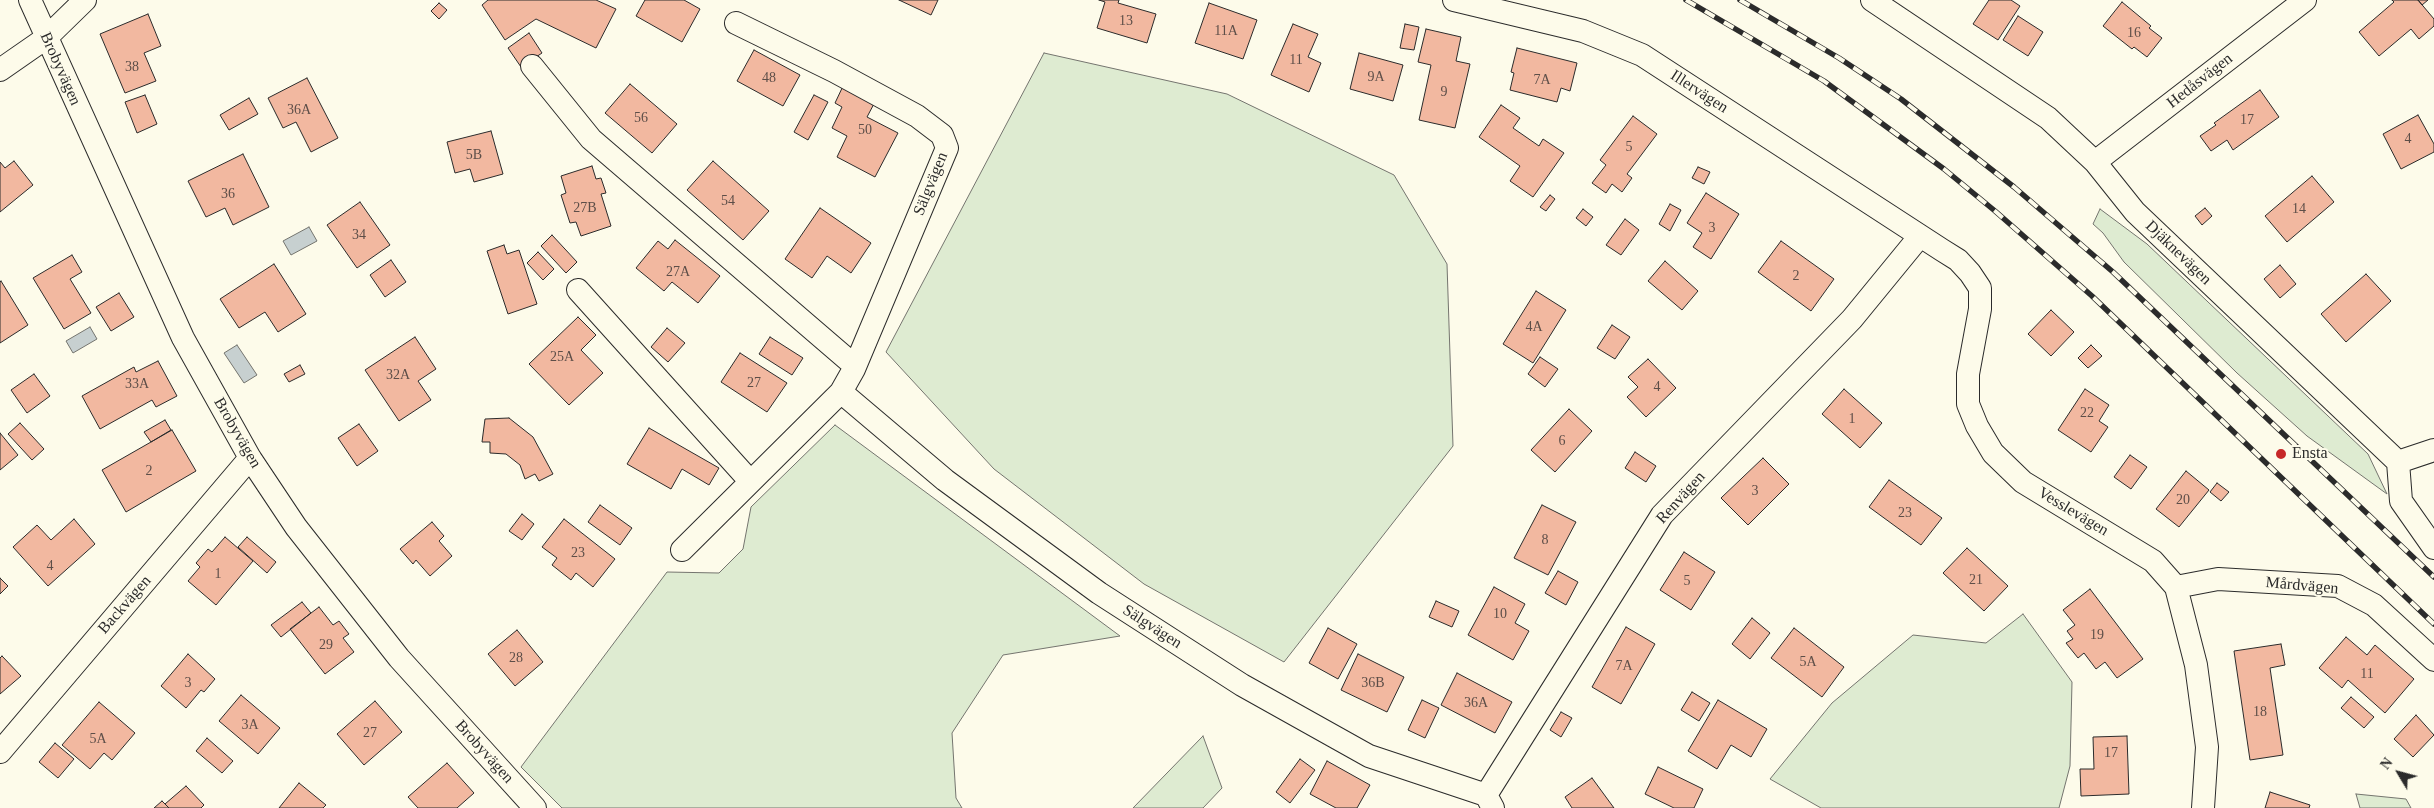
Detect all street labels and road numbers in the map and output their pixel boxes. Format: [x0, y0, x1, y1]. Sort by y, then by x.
street label: Brobyvägen [35, 29, 85, 109]
street label: Hedåsvägen [2163, 49, 2237, 113]
street label: Illervägen [1667, 66, 1731, 118]
street label: Sälgvägen [910, 150, 952, 218]
street label: Djäknevägen [2141, 217, 2215, 289]
street label: Brobyvägen [209, 394, 265, 472]
street label: Renvägen [1652, 468, 1710, 528]
street label: Vesslevägen [2034, 483, 2112, 541]
street label: Backvägen [94, 572, 156, 638]
street label: Mårdvägen [2265, 573, 2339, 599]
street label: Sälgvägen [1119, 601, 1185, 653]
street label: Brobyvägen [451, 717, 517, 787]

